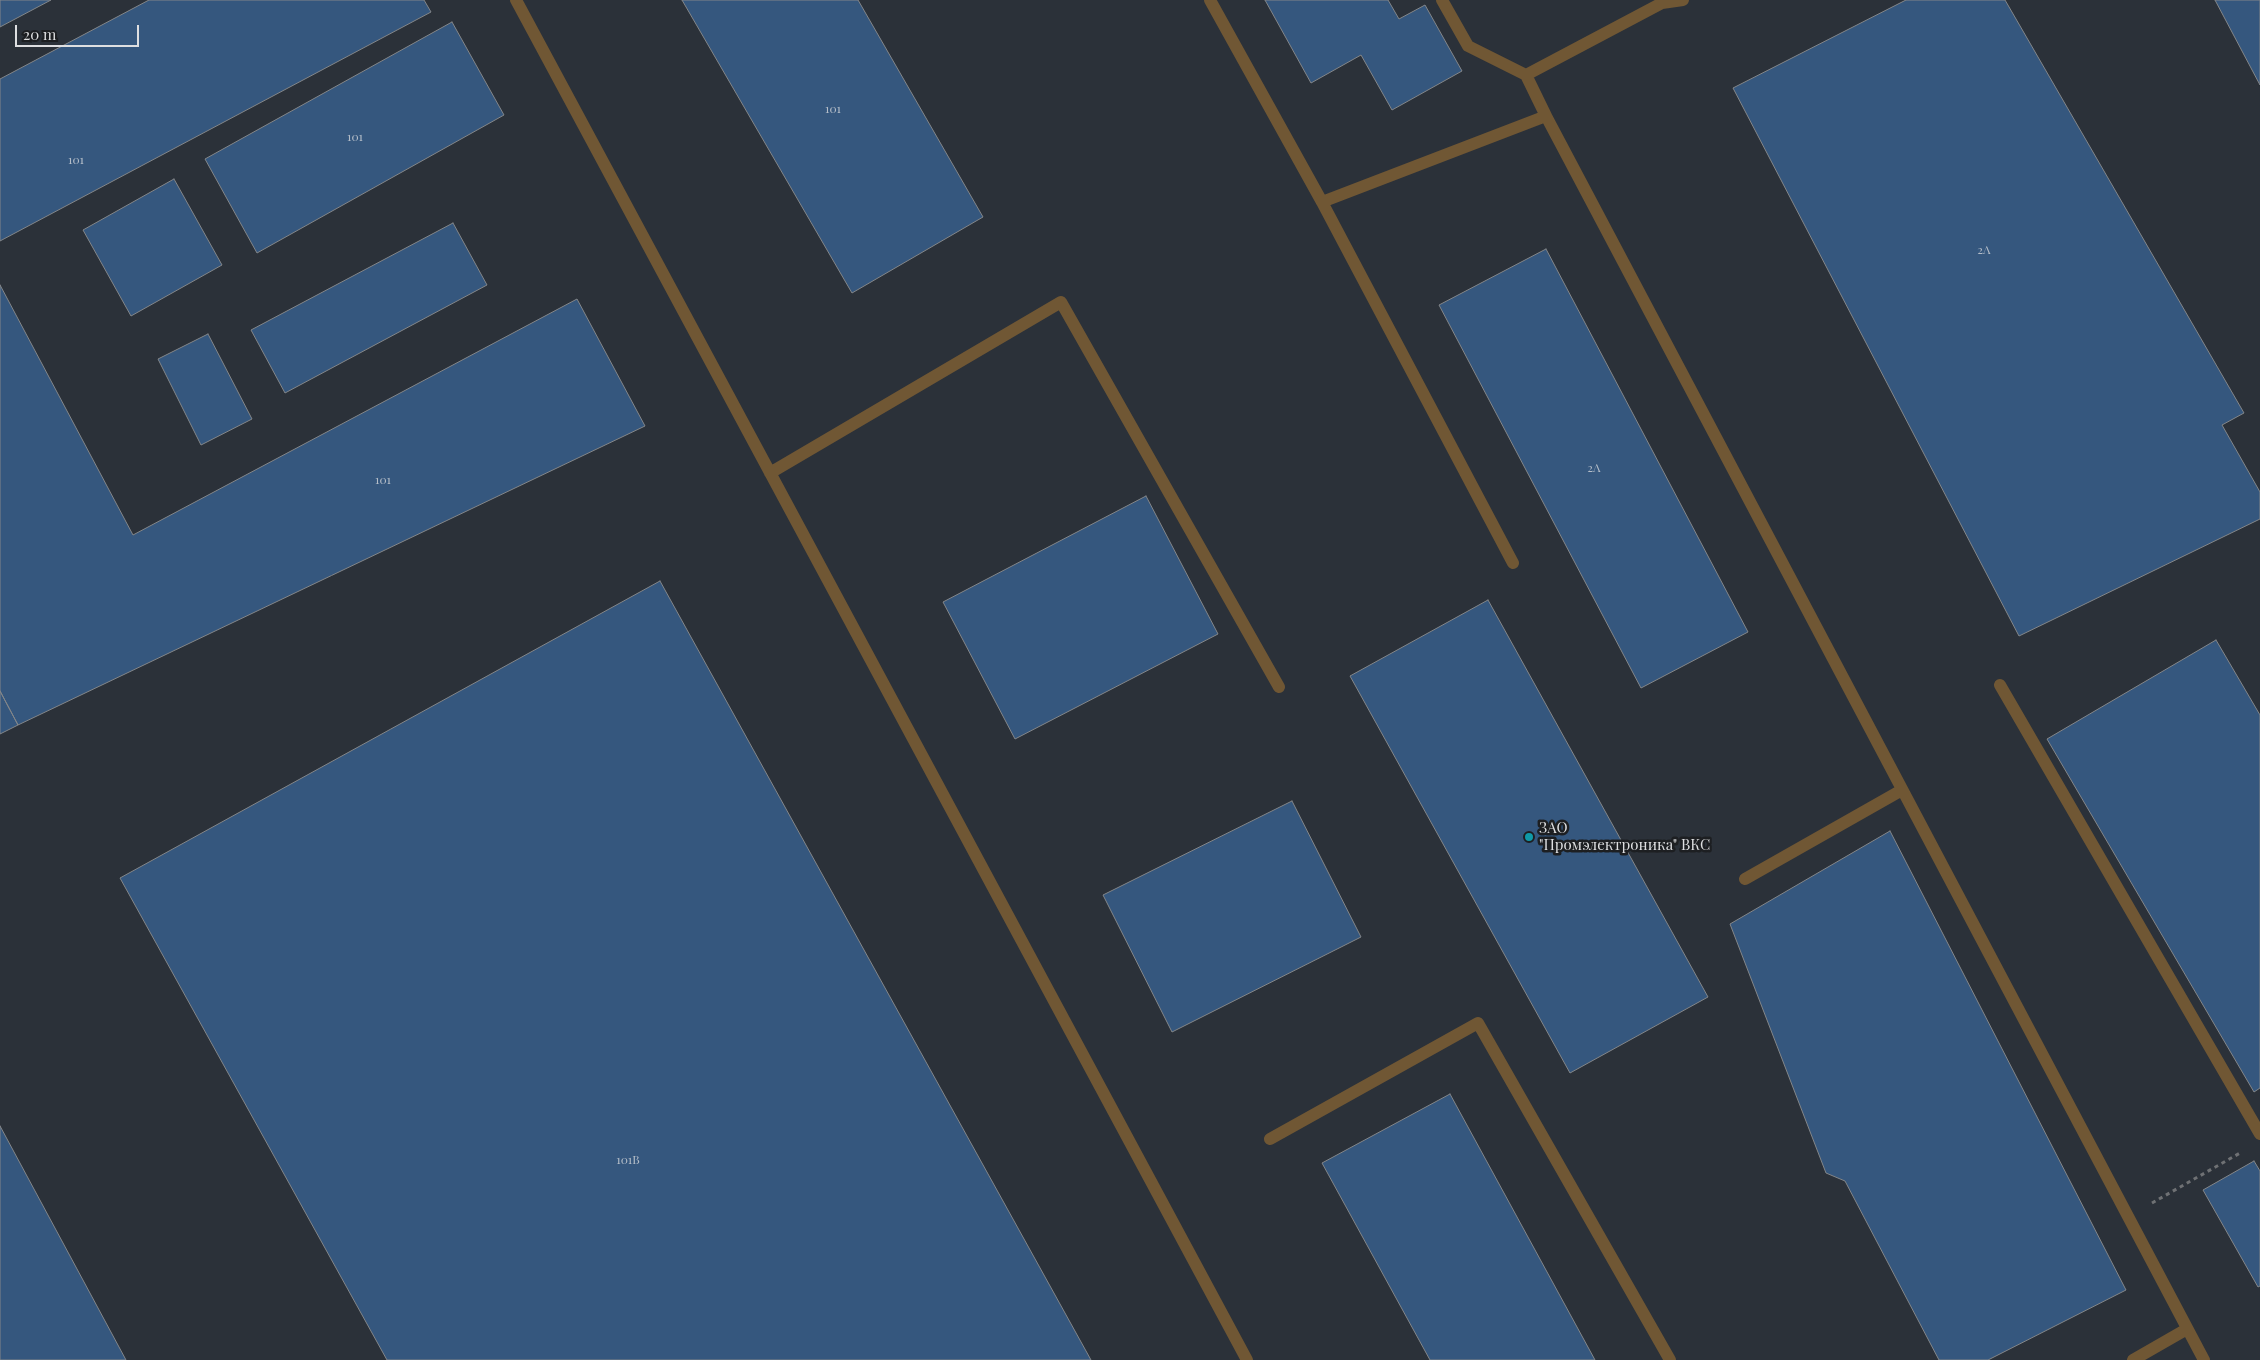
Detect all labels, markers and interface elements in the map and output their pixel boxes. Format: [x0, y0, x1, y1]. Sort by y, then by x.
scale bar [18, 15, 141, 47]
text: 20 m [23, 24, 56, 44]
house number: 101 [825, 102, 841, 116]
house number: 101 [347, 130, 363, 144]
house number: 101 [68, 153, 84, 167]
house number: 2А [1977, 243, 1991, 257]
house number: 2А [1587, 461, 1601, 475]
house number: 101 [375, 473, 391, 487]
place label: ЗАО "Промэлектроника" ВКС [1539, 819, 1710, 854]
marker: ЗАО "Промэлектроника" ВКС [1523, 831, 1535, 843]
house number: 101В [616, 1153, 640, 1167]

